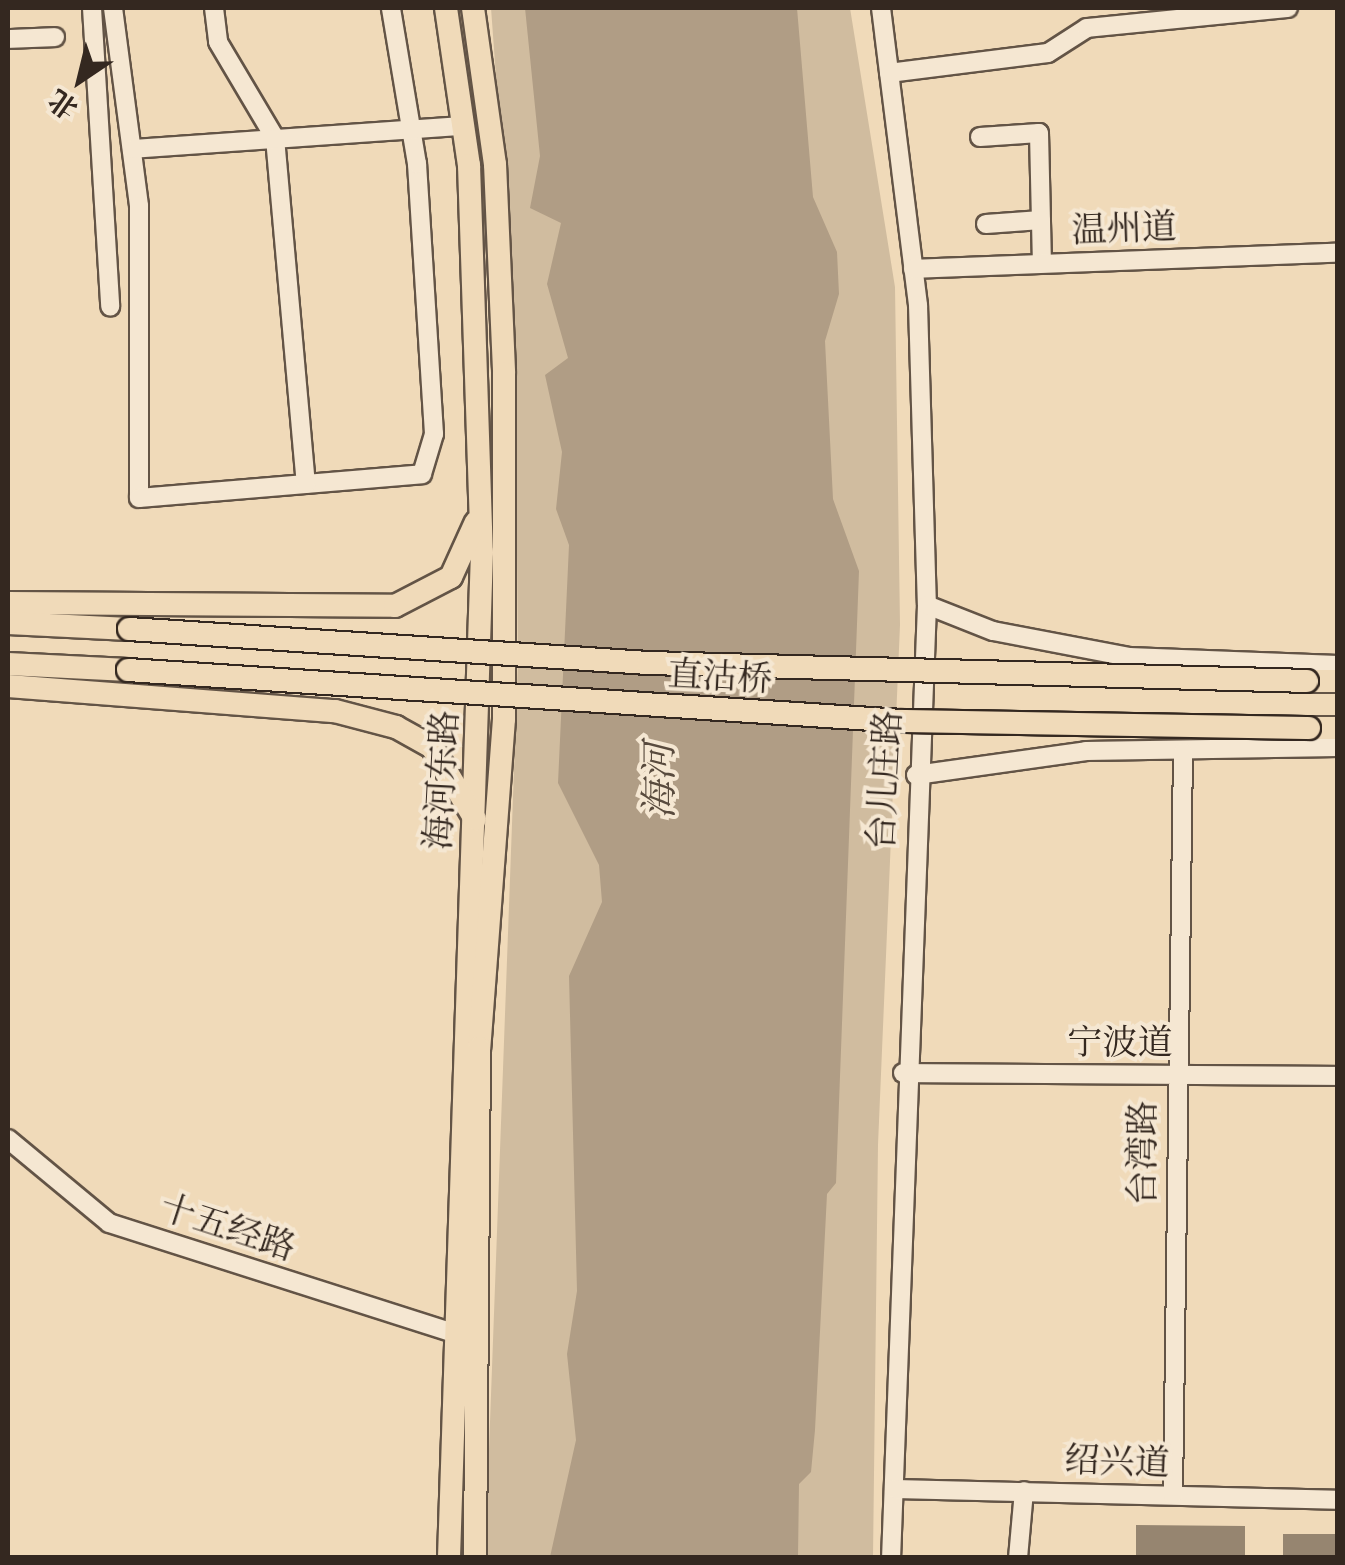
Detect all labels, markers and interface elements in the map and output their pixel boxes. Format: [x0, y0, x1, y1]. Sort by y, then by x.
north arrow [30, 30, 130, 130]
text: 北 [41, 82, 85, 127]
street label: 温州道 [1071, 205, 1177, 251]
street label: 直沽桥 [666, 652, 774, 700]
street label: 海河东路 [416, 709, 466, 851]
street label: 台儿庄路 [859, 709, 909, 851]
water label: 海河 [636, 743, 682, 819]
street label: 宁波道 [1068, 1021, 1172, 1063]
street label: 台湾路 [1121, 1101, 1163, 1205]
street label: 十五经路 [155, 1185, 301, 1269]
street label: 绍兴道 [1064, 1438, 1170, 1484]

